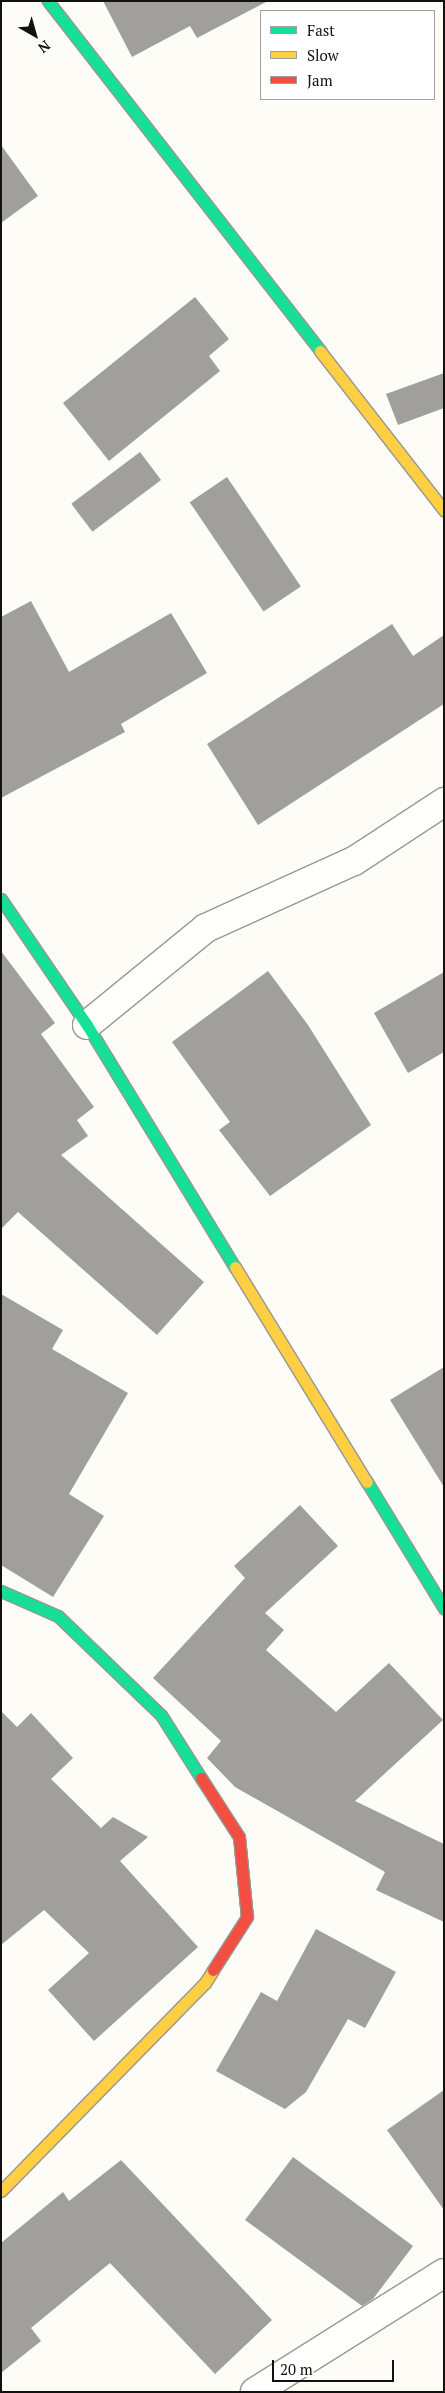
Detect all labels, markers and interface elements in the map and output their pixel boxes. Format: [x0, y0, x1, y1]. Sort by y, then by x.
north arrow [10, 10, 60, 60]
legend [260, 10, 435, 100]
text: Fast [307, 20, 335, 40]
text: N [35, 36, 55, 58]
text: Slow [307, 45, 339, 65]
text: Jam [307, 70, 333, 90]
scale bar [275, 2350, 398, 2382]
text: 20 m [280, 2359, 313, 2379]

